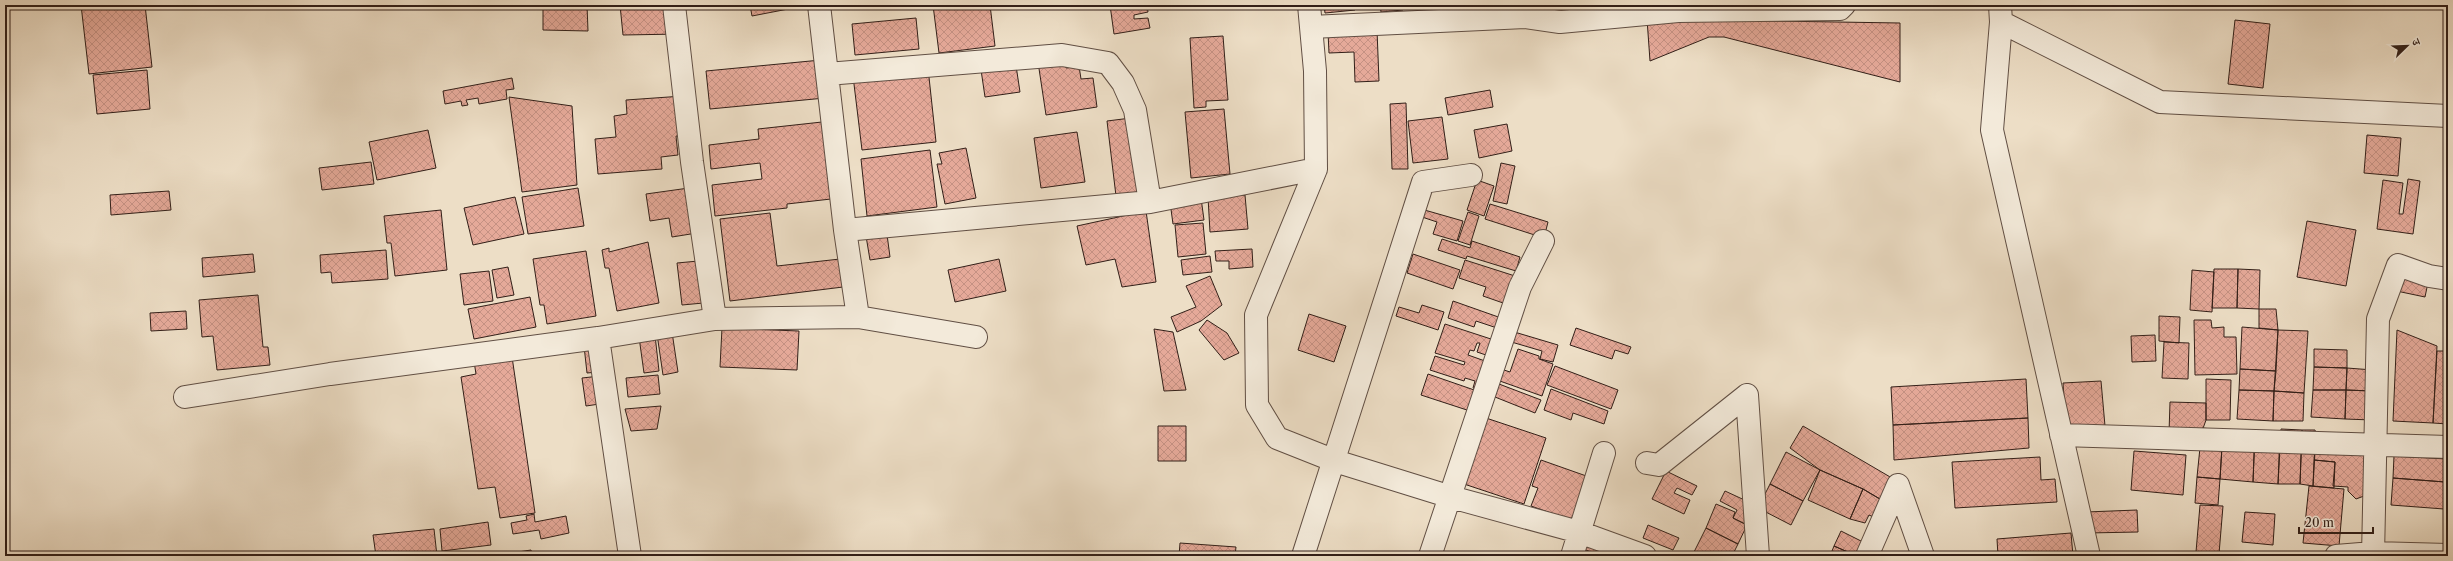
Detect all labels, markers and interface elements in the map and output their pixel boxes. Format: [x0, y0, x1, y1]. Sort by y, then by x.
north arrow [2387, 26, 2427, 66]
text: उ [2408, 36, 2424, 49]
scale bar [2299, 509, 2373, 535]
text: 20 m [2305, 515, 2334, 530]

